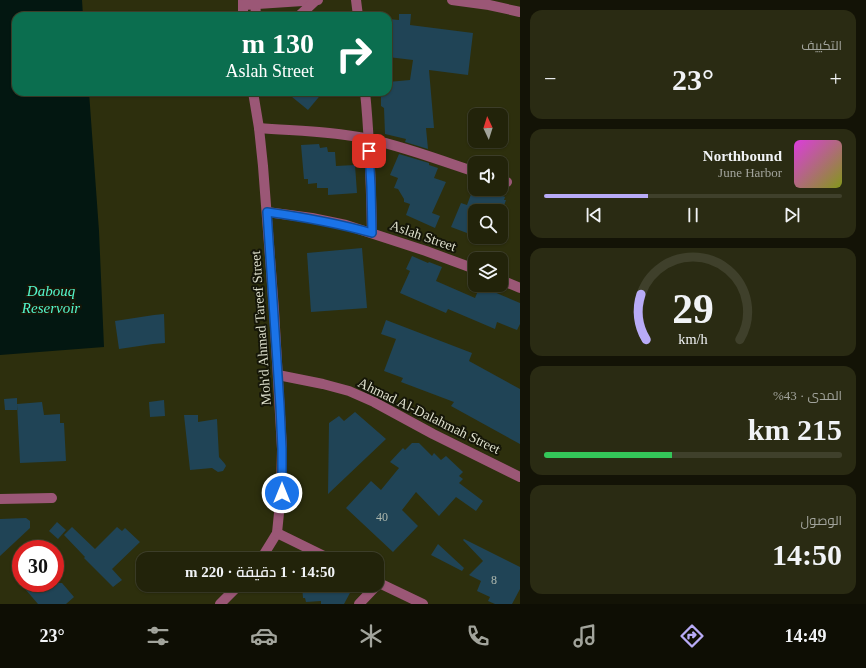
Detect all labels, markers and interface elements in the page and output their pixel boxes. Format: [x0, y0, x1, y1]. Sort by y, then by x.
text: 130 m [242, 28, 314, 59]
icon: right [328, 28, 380, 80]
text: التكييف [801, 38, 842, 53]
text: Aslah Street [226, 61, 314, 81]
text: 23° [672, 63, 714, 96]
text: − [544, 66, 556, 91]
text: + [830, 66, 842, 91]
north arrow [468, 108, 508, 148]
map controls [468, 108, 508, 292]
pin [352, 134, 386, 168]
icon: arrive [358, 140, 380, 162]
text: Northbound [703, 148, 782, 164]
button: sound [468, 156, 508, 196]
text: June Harbor [718, 165, 782, 180]
button: search [468, 204, 508, 244]
icon: previous [583, 204, 605, 226]
icon: pause [682, 204, 704, 226]
icon: next [781, 204, 803, 226]
street label: Aslah Street [388, 218, 458, 254]
street label: Moh'd Ahmad Tareef Street [248, 250, 274, 406]
button: layers [468, 252, 508, 292]
water label: Dabouq Reservoir [21, 283, 80, 316]
text: 29 [672, 286, 714, 332]
text: km/h [678, 331, 708, 347]
street label: Ahmad Al-Dalahmah Street [355, 375, 503, 457]
text: المدى · 43% [773, 388, 842, 403]
text: 215 km [748, 413, 842, 446]
position arrow [261, 472, 303, 514]
house number: 40 [376, 510, 388, 524]
text: الوصول [801, 513, 842, 528]
text: 14:50 [772, 538, 842, 571]
speed limit sign: 30 [12, 540, 64, 592]
text: 14:50 · 1 دقيقة · 220 m [185, 564, 335, 580]
house number: 8 [491, 573, 497, 587]
icon: filters [144, 622, 172, 650]
icon: car [250, 622, 278, 650]
icon: climate [357, 622, 385, 650]
icon: phone [464, 622, 492, 650]
icon: music [571, 622, 599, 650]
icon: directions [678, 622, 706, 650]
text: 23° [39, 626, 65, 646]
text: 14:49 [785, 626, 827, 646]

